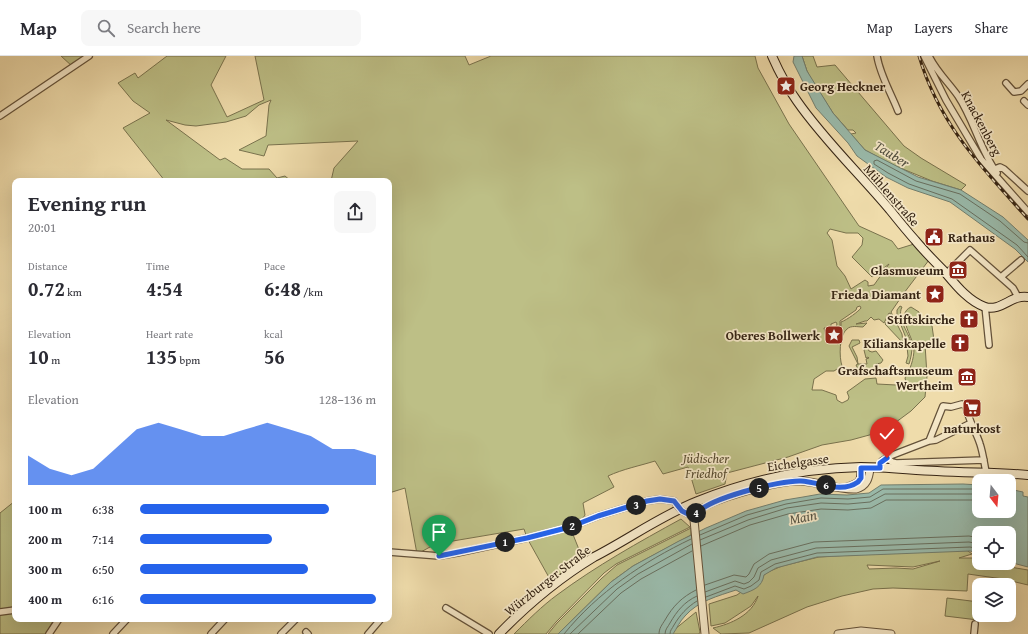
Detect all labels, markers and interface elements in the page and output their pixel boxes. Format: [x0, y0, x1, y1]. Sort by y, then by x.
search box [81, 10, 361, 46]
text: Map [20, 14, 57, 42]
icon: search [95, 17, 117, 39]
text: Search here [127, 17, 201, 38]
text: Map [867, 18, 893, 38]
text: Layers [915, 18, 953, 38]
text: Share [975, 18, 1008, 38]
place icon: Georg Heckner [775, 75, 797, 97]
place label: Georg Heckner [800, 77, 886, 96]
street label: Knackenberg [956, 87, 1007, 160]
water label: Tauber [871, 135, 914, 173]
street label: Mühlenstraße [859, 160, 924, 231]
text: Evening run [28, 187, 146, 219]
button: share [334, 191, 376, 233]
text: 20:01 [28, 218, 56, 237]
public building icon: Rathaus [923, 226, 945, 248]
place label: Rathaus [948, 228, 995, 247]
text: Distance [28, 258, 67, 274]
text: Time [146, 258, 169, 274]
text: Pace [264, 258, 285, 274]
museum icon: Glasmuseum [947, 259, 969, 281]
place label: Glasmuseum [871, 261, 945, 280]
text: 0.72 [28, 274, 65, 303]
text: 4:54 [146, 274, 183, 303]
text: 6:48 [264, 274, 301, 303]
place icon: Frieda Diamant [924, 283, 946, 305]
text: km [65, 284, 82, 300]
text: /km [301, 284, 323, 300]
place label: Frieda Diamant [831, 285, 921, 304]
church icon: Stiftskirche [958, 308, 980, 330]
place label: Stiftskirche [887, 310, 955, 329]
place icon: Oberes Bollwerk [823, 324, 845, 346]
text: Elevation [28, 326, 71, 342]
text: Heart rate [146, 326, 193, 342]
text: kcal [264, 326, 283, 342]
place label: Oberes Bollwerk [726, 326, 821, 345]
church icon: Kilianskapelle [949, 332, 971, 354]
place label: Kilianskapelle [863, 334, 946, 353]
text: 10 [28, 342, 49, 371]
text: 135 [146, 342, 177, 371]
text: 56 [264, 342, 285, 371]
text: m [49, 352, 60, 368]
text: bpm [177, 352, 200, 368]
place label: Grafschaftsmuseum Wertheim [838, 361, 954, 395]
museum icon: Grafschaftsmuseum Wertheim [956, 366, 978, 388]
text: Elevation [28, 390, 79, 409]
text: 128–136 m [319, 390, 376, 409]
supermarket icon: naturkost [961, 397, 983, 419]
pin [870, 417, 904, 458]
place label: naturkost [943, 419, 1001, 438]
icon: check [876, 423, 898, 445]
park label: Jüdischer Friedhof [681, 449, 730, 483]
street label: Eichelgasse [766, 449, 830, 476]
north arrow [972, 474, 1016, 518]
map controls [972, 474, 1016, 622]
pin: 6 [816, 475, 836, 495]
text: 6 [823, 477, 829, 493]
pin: 5 [749, 478, 769, 498]
text: 5 [756, 480, 762, 496]
pin: 3 [626, 495, 646, 515]
text: 3 [633, 497, 639, 513]
text: 100 m [28, 500, 62, 519]
text: 6:38 [92, 500, 114, 519]
pin: 4 [686, 503, 706, 523]
text: 4 [693, 505, 699, 521]
water label: Main [788, 505, 818, 529]
pin [422, 515, 456, 556]
pin: 2 [562, 516, 582, 536]
text: 2 [569, 518, 575, 534]
icon: arrive [428, 521, 450, 543]
button: locate [972, 526, 1016, 570]
text: 200 m [28, 530, 62, 549]
text: 7:14 [92, 530, 114, 549]
pin: 1 [495, 532, 515, 552]
text: 1 [502, 534, 508, 550]
street label: Würzburger Straße [500, 541, 595, 620]
text: 300 m [28, 560, 62, 579]
text: 6:50 [92, 560, 114, 579]
button: layers [972, 578, 1016, 622]
text: 400 m [28, 590, 62, 609]
text: 6:16 [92, 590, 114, 609]

